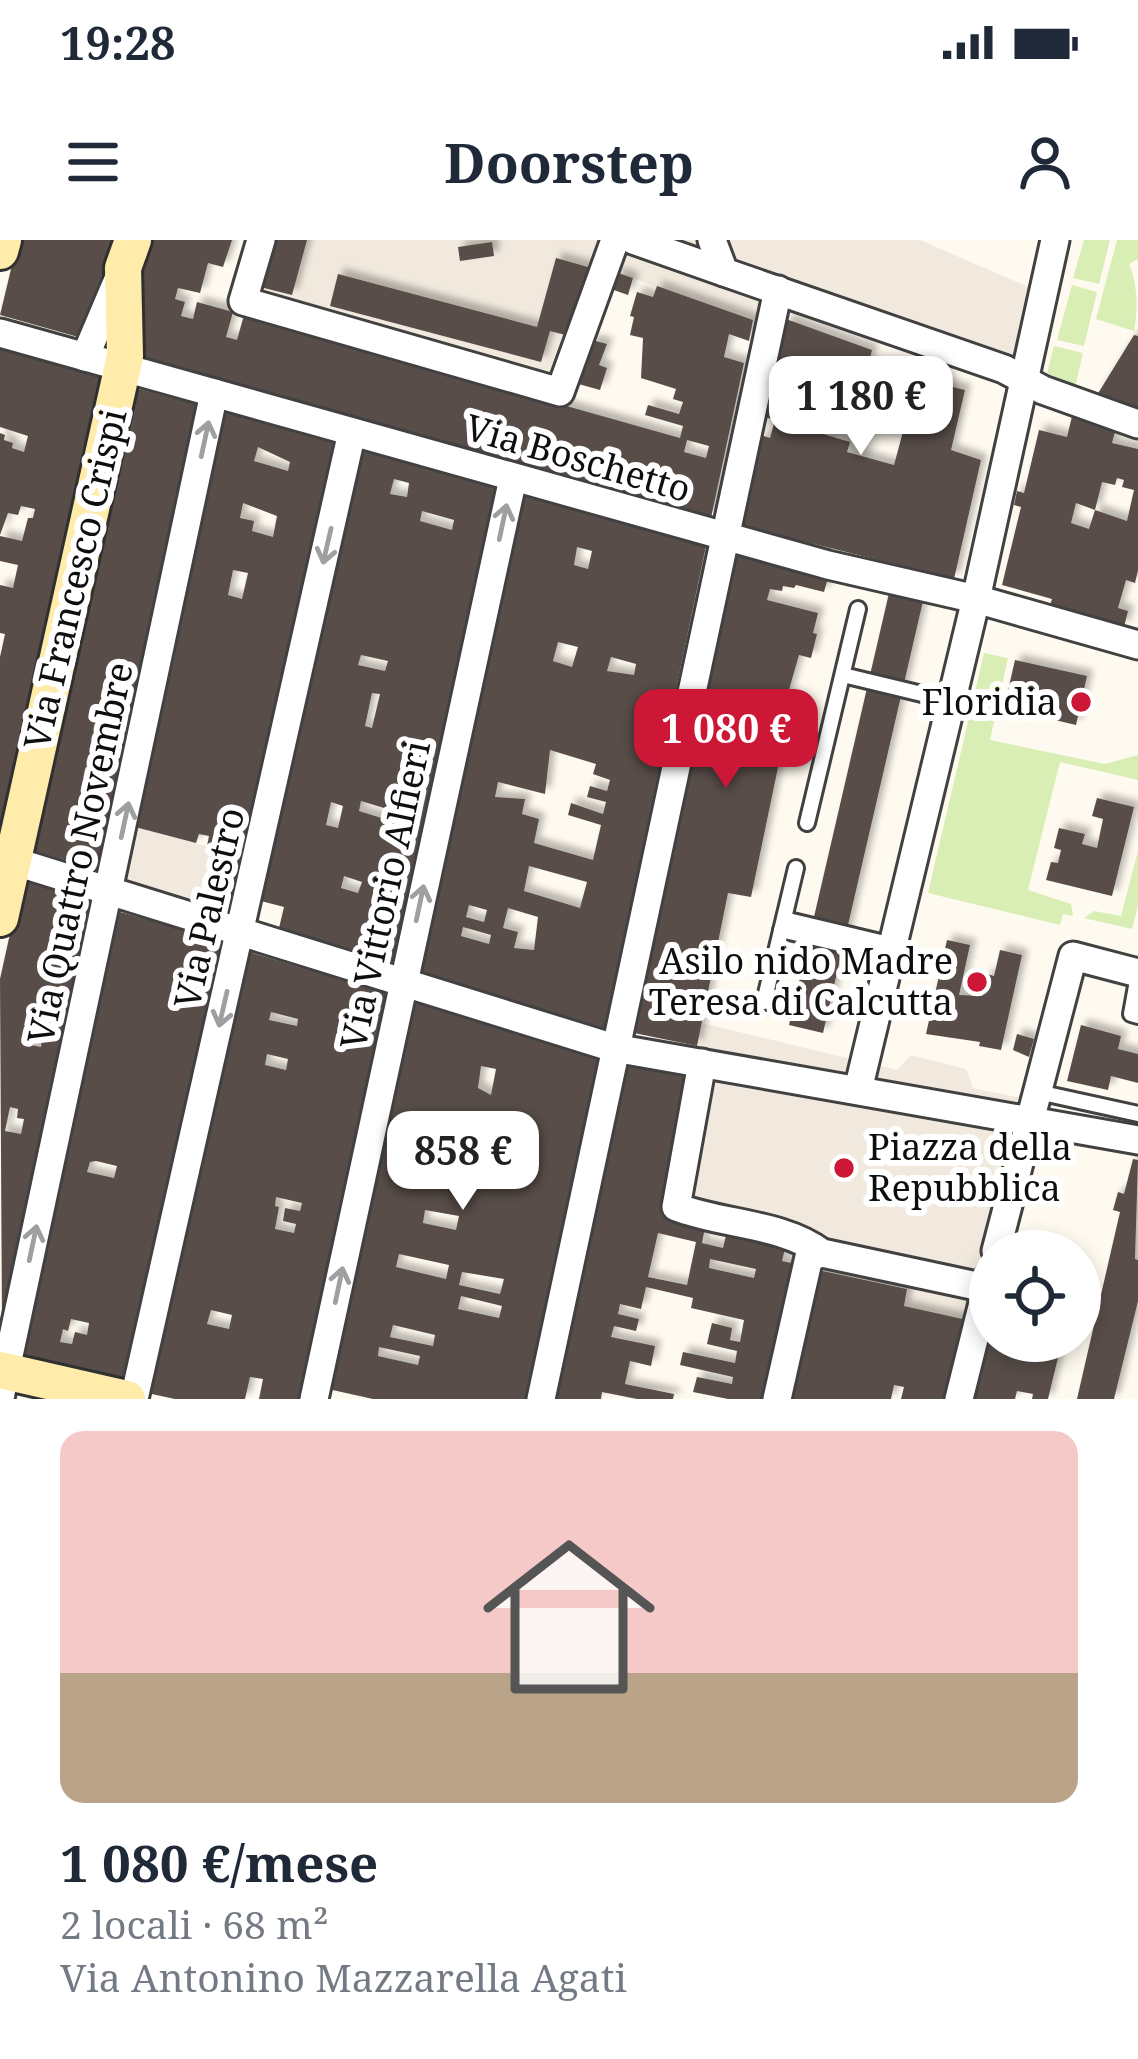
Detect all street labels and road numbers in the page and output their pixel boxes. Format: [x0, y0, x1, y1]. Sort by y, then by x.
street label: Via Boschetto [460, 402, 696, 513]
street label: Via Francesco Crispi [12, 403, 138, 754]
street label: Via Quattro Novembre [15, 658, 144, 1048]
street label: Via Vittorio Alfieri [328, 736, 441, 1054]
street label: Via Palestro [162, 803, 255, 1013]

